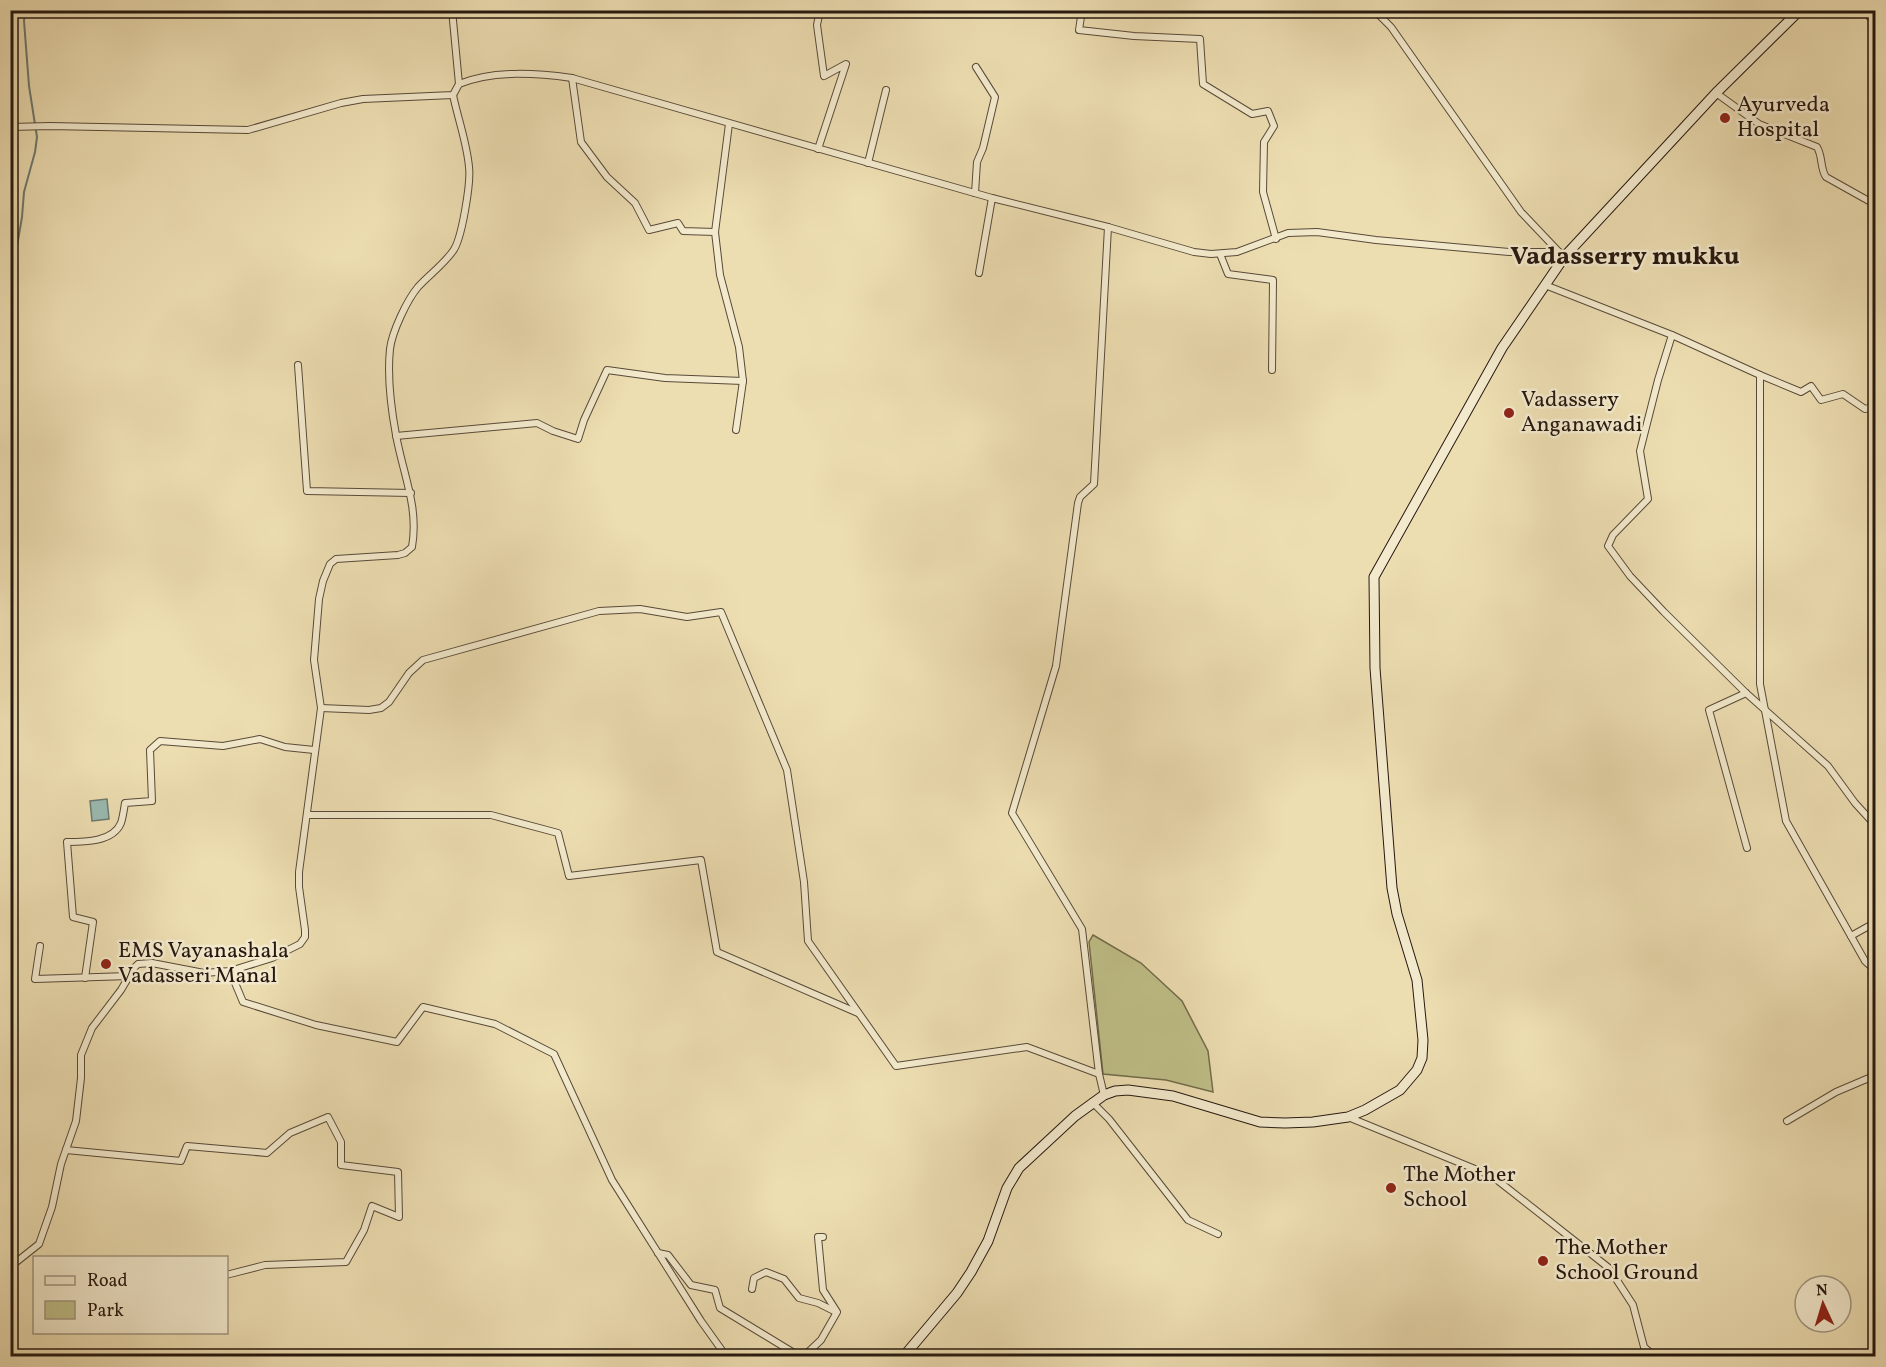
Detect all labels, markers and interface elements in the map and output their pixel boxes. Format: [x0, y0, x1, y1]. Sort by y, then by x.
place label: Ayurveda Hospital [1737, 90, 1830, 146]
marker: Ayurveda Hospital [1718, 111, 1732, 125]
district label: Vadasserry mukku [1510, 239, 1740, 275]
place label: Vadassery Anganawadi [1521, 385, 1642, 441]
marker: Vadassery Anganawadi [1502, 406, 1516, 420]
place label: EMS Vayanashala Vadasseri Manal [118, 936, 289, 992]
marker: EMS Vayanashala Vadasseri Manal [99, 957, 113, 971]
place label: The Mother School [1403, 1160, 1516, 1216]
marker: The Mother School [1384, 1181, 1398, 1195]
place label: The Mother School Ground [1555, 1233, 1699, 1289]
marker: The Mother School Ground [1536, 1254, 1550, 1268]
legend [33, 1256, 228, 1334]
text: Road [87, 1269, 128, 1294]
north arrow [1793, 1274, 1853, 1334]
text: N [1816, 1280, 1829, 1302]
text: Park [87, 1299, 124, 1324]

